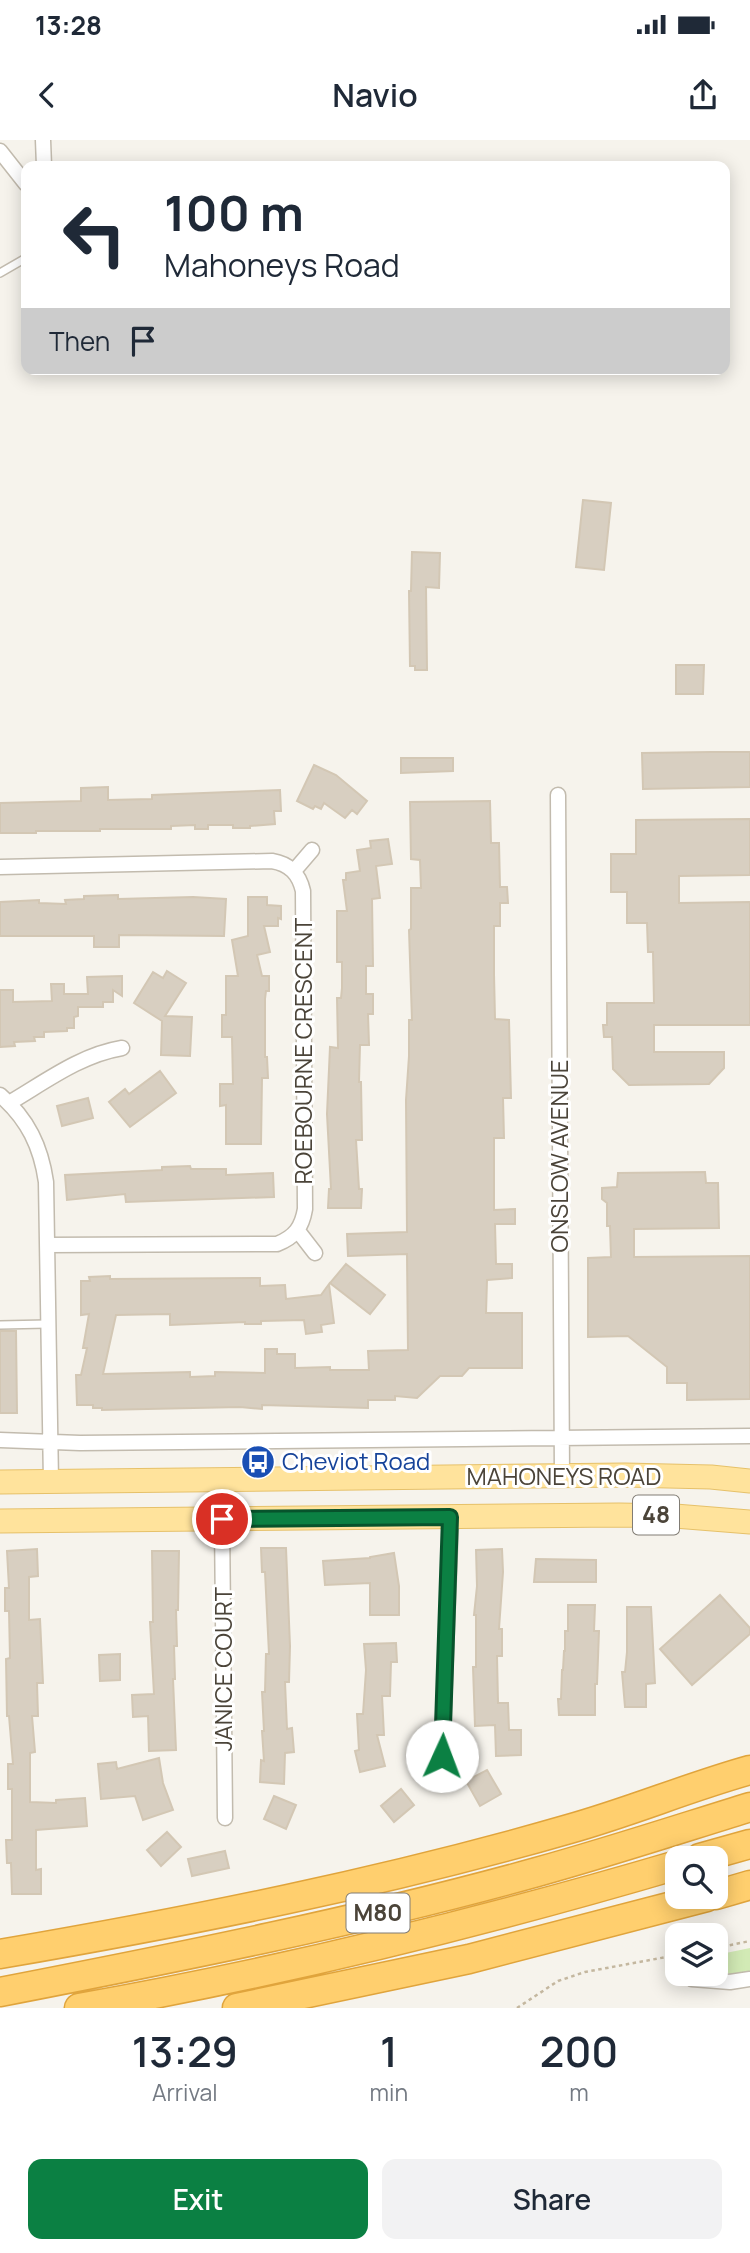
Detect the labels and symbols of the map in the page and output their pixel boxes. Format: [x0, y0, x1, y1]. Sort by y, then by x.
street label: ROEBOURNE CRESCENT [286, 917, 319, 1184]
street label: ONSLOW AVENUE [542, 1060, 575, 1252]
bus stop icon: Cheviot Road [239, 1443, 277, 1481]
place label: Cheviot Road [282, 1444, 430, 1477]
street label: MAHONEYS ROAD [467, 1459, 661, 1492]
pin [192, 1489, 252, 1549]
road number: 48 [633, 1496, 679, 1534]
street label: JANICE COURT [206, 1586, 239, 1751]
position arrow [405, 1719, 479, 1793]
road number: M80 [346, 1894, 410, 1932]

